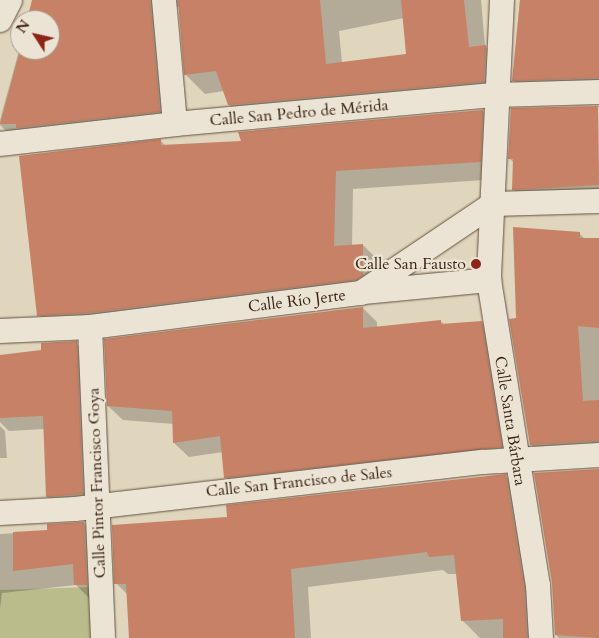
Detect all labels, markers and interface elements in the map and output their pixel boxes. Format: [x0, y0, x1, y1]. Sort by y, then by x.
north arrow [10, 10, 60, 60]
text: N [12, 16, 34, 37]
street label: Calle San Pedro de Mérida [209, 96, 389, 130]
place label: Calle San Fausto [355, 254, 466, 274]
marker: Calle San Fausto [470, 258, 482, 270]
street label: Calle Río Jerte [247, 285, 347, 317]
street label: Calle Santa Bárbara [490, 355, 530, 487]
street label: Calle Pintor Francisco Goya [84, 387, 110, 579]
street label: Calle San Francisco de Sales [205, 463, 393, 501]

